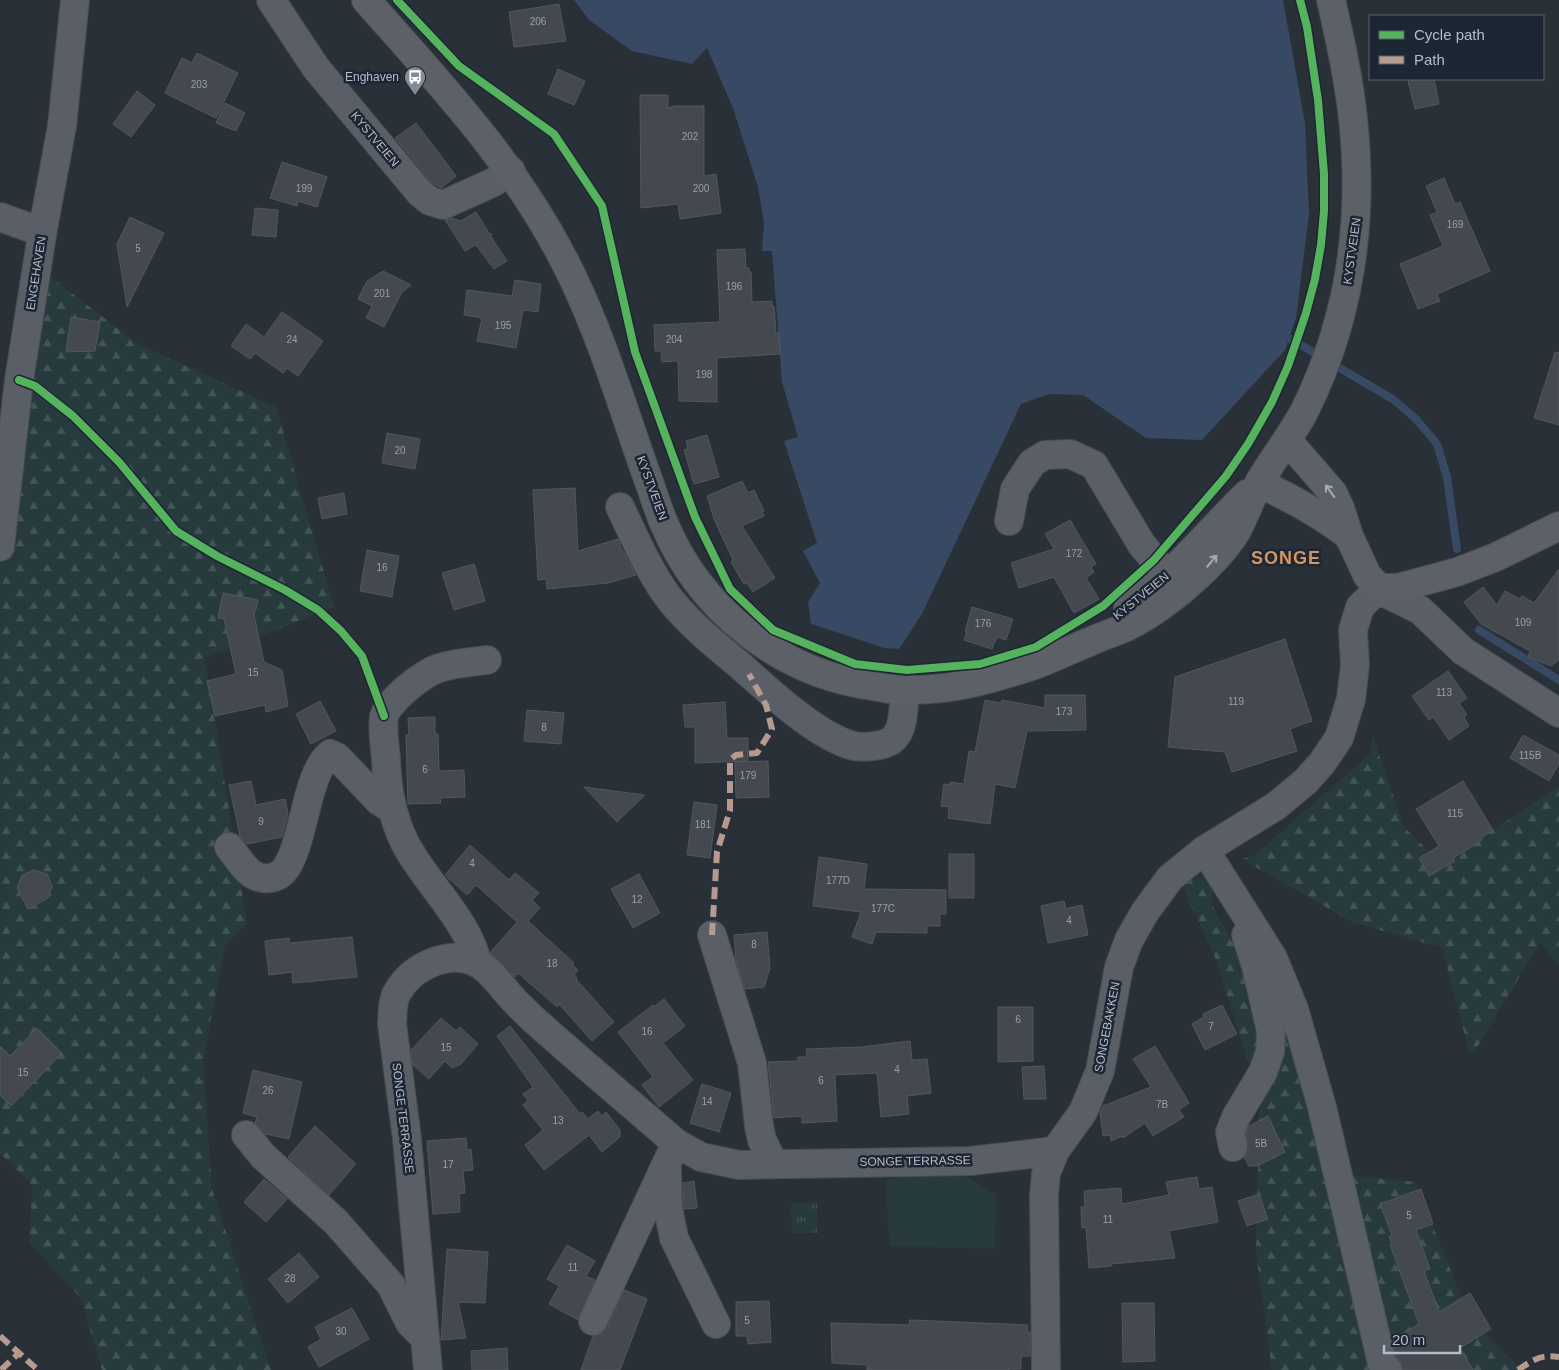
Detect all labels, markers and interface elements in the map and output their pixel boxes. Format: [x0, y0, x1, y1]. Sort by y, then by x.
legend [1369, 15, 1544, 80]
house number: 206 [530, 16, 547, 27]
text: Cycle path [1414, 26, 1485, 43]
text: Path [1414, 51, 1445, 68]
bus stop icon: Enghaven [403, 65, 427, 96]
place label: Enghaven [345, 70, 399, 84]
house number: 203 [191, 79, 208, 90]
street label: KYSTVEIEN [348, 109, 402, 169]
house number: 202 [682, 131, 699, 142]
house number: 199 [296, 183, 313, 194]
house number: 200 [693, 183, 710, 194]
street label: KYSTVEIEN [1340, 217, 1364, 285]
house number: 169 [1447, 219, 1464, 230]
street label: ENGEHAVEN [23, 235, 49, 311]
house number: 5 [135, 243, 141, 254]
house number: 196 [726, 281, 743, 292]
house number: 201 [374, 288, 391, 299]
house number: 195 [495, 320, 512, 331]
house number: 24 [286, 334, 298, 345]
house number: 204 [666, 334, 683, 345]
house number: 198 [696, 369, 713, 380]
house number: 20 [394, 445, 406, 456]
street label: KYSTVEIEN [634, 454, 670, 522]
one-way arrow [1325, 484, 1335, 498]
house number: 172 [1066, 548, 1083, 559]
district label: SONGE [1251, 548, 1321, 568]
one-way arrow [1206, 555, 1217, 568]
house number: 16 [376, 562, 388, 573]
street label: KYSTVEIEN [1110, 569, 1172, 623]
house number: 109 [1515, 617, 1532, 628]
house number: 176 [975, 618, 992, 629]
house number: 15 [247, 667, 259, 678]
house number: 113 [1436, 687, 1452, 698]
house number: 119 [1228, 696, 1244, 707]
house number: 173 [1056, 706, 1073, 717]
house number: 8 [541, 722, 547, 733]
house number: 115B [1519, 750, 1542, 761]
house number: 6 [422, 764, 428, 775]
house number: 179 [740, 770, 757, 781]
house number: 115 [1447, 808, 1463, 819]
house number: 9 [258, 816, 264, 827]
house number: 181 [695, 819, 712, 830]
house number: 4 [469, 858, 475, 869]
house number: 177D [826, 875, 850, 886]
house number: 12 [631, 894, 643, 905]
house number: 177C [871, 903, 895, 914]
house number: 4 [1066, 915, 1072, 926]
house number: 8 [751, 939, 757, 950]
house number: 18 [546, 958, 558, 969]
street label: SONGEBAKKEN [1091, 980, 1123, 1074]
house number: 6 [1015, 1014, 1021, 1025]
house number: 7 [1208, 1021, 1214, 1032]
house number: 16 [641, 1026, 653, 1037]
house number: 15 [440, 1042, 452, 1053]
street label: SONGE TERRASSE [389, 1062, 417, 1174]
house number: 4 [894, 1064, 900, 1075]
house number: 15 [17, 1067, 29, 1078]
house number: 6 [818, 1075, 824, 1086]
house number: 26 [262, 1085, 274, 1096]
house number: 14 [701, 1096, 713, 1107]
house number: 7B [1156, 1099, 1168, 1110]
house number: 13 [552, 1115, 564, 1126]
house number: 5B [1255, 1138, 1267, 1149]
street label: SONGE TERRASSE [859, 1153, 971, 1169]
house number: 17 [442, 1159, 454, 1170]
house number: 5 [1406, 1210, 1412, 1221]
house number: 11 [1103, 1214, 1114, 1225]
house number: 11 [568, 1262, 579, 1273]
house number: 28 [284, 1273, 296, 1284]
house number: 5 [744, 1315, 750, 1326]
scale bar [1384, 1322, 1460, 1354]
house number: 30 [335, 1326, 347, 1337]
text: 20 m [1392, 1331, 1425, 1348]

